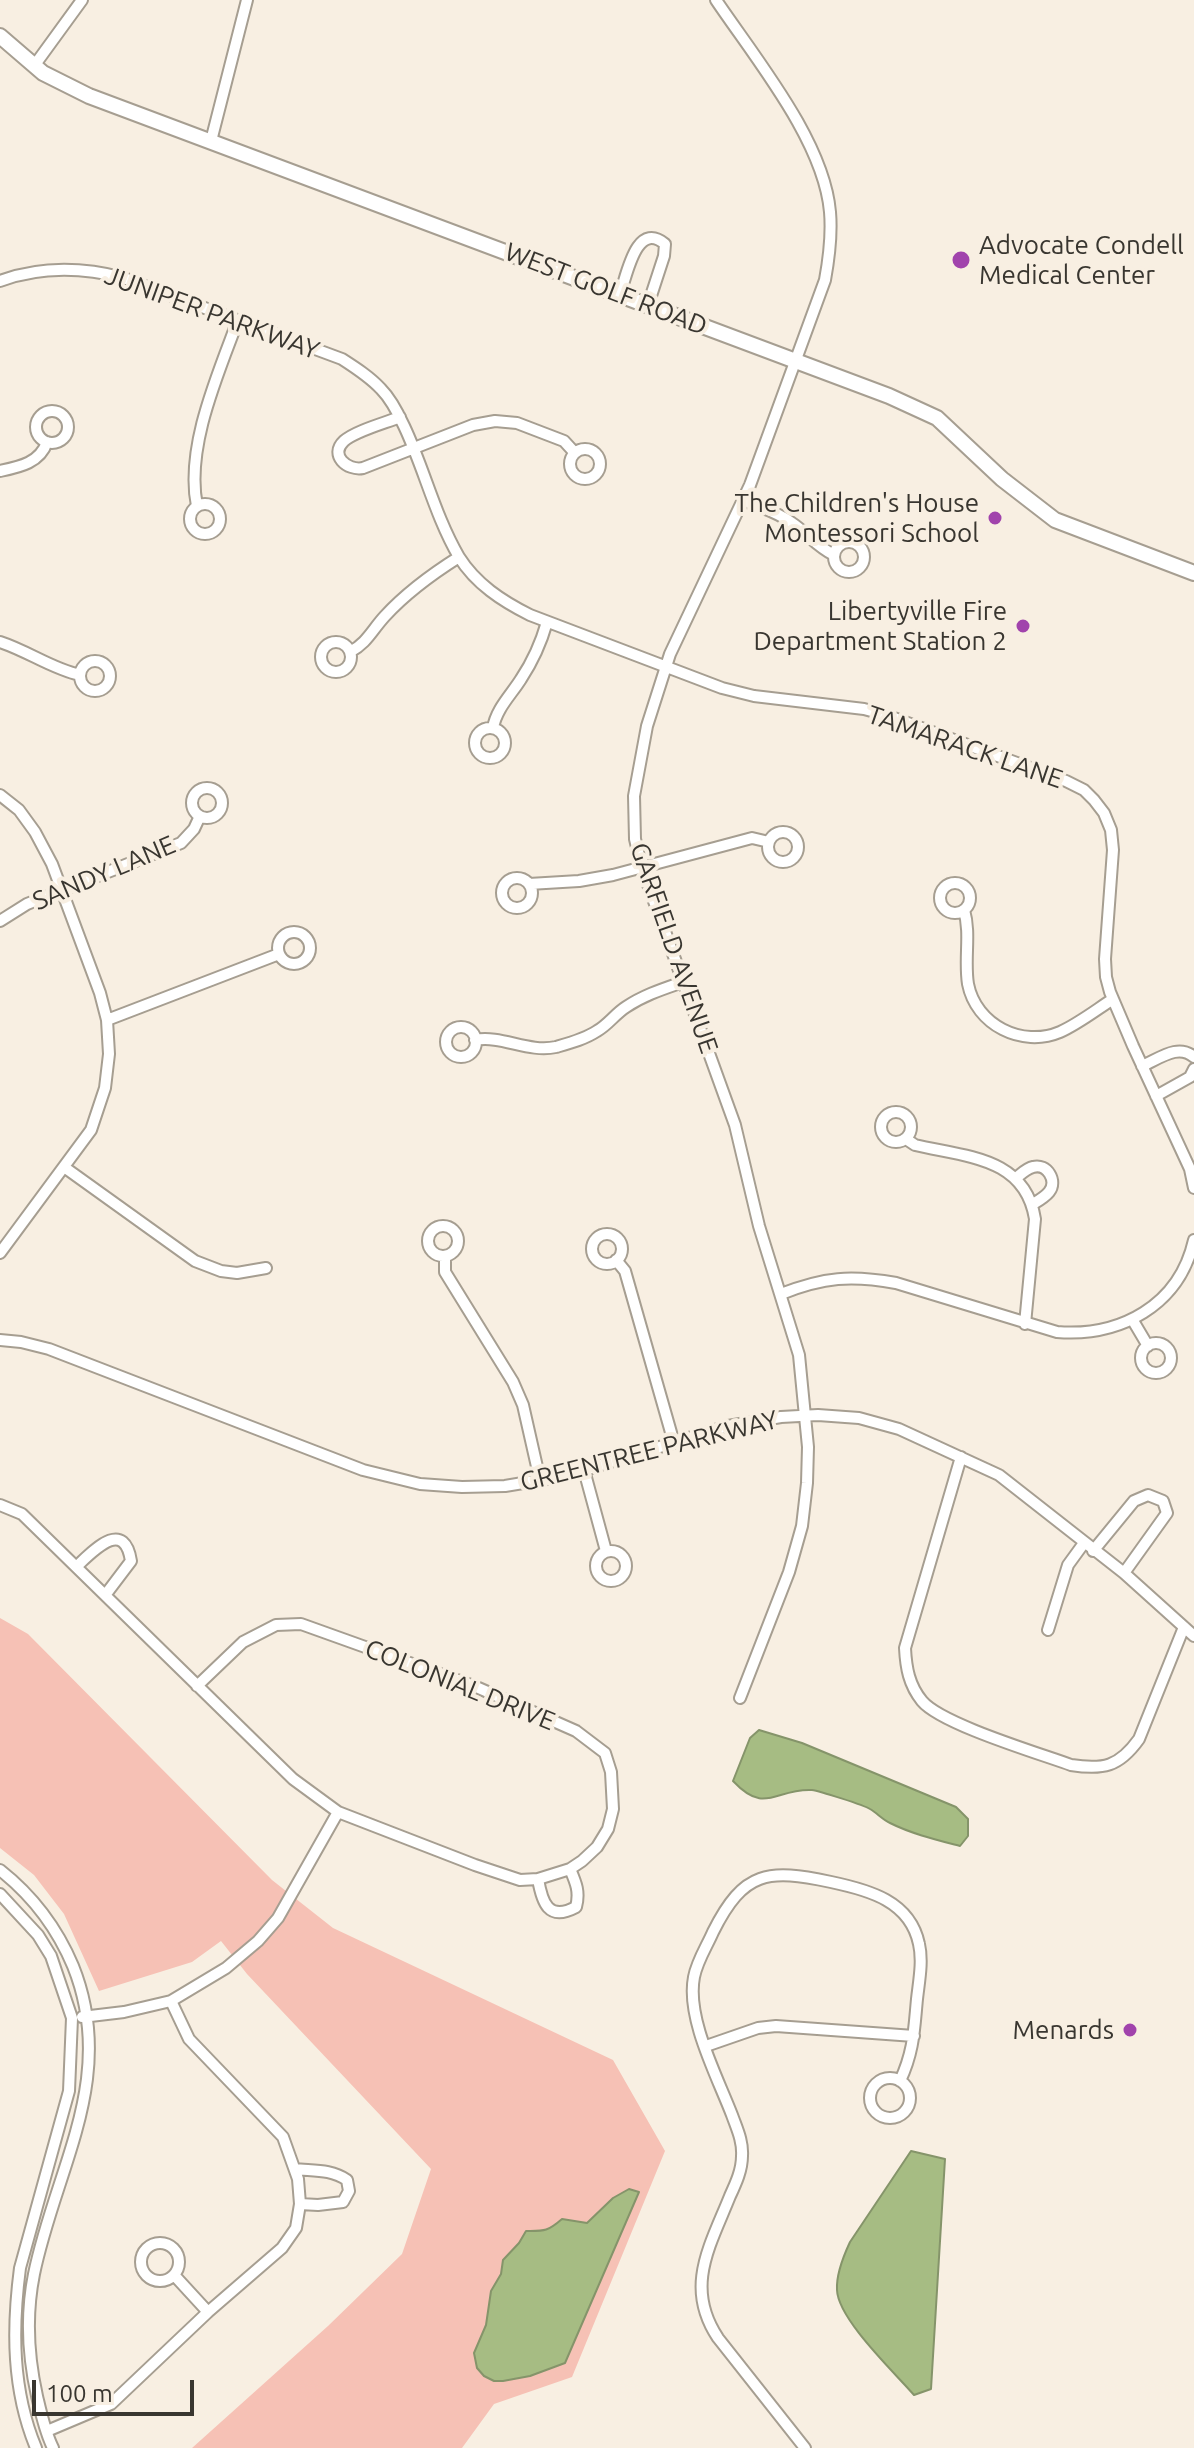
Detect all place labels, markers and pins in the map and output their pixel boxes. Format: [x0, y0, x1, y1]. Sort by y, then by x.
place label: Advocate Condell Medical Center [979, 229, 1184, 290]
marker: Advocate Condell Medical Center [950, 249, 972, 271]
place label: The Children's House Montessori School [734, 487, 979, 548]
marker: The Children's House Montessori School [986, 509, 1004, 527]
place label: Libertyville Fire Department Station 2 [753, 595, 1007, 656]
marker: Libertyville Fire Department Station 2 [1014, 617, 1032, 635]
place label: Menards [1013, 2014, 1114, 2046]
marker: Menards [1121, 2021, 1139, 2039]

